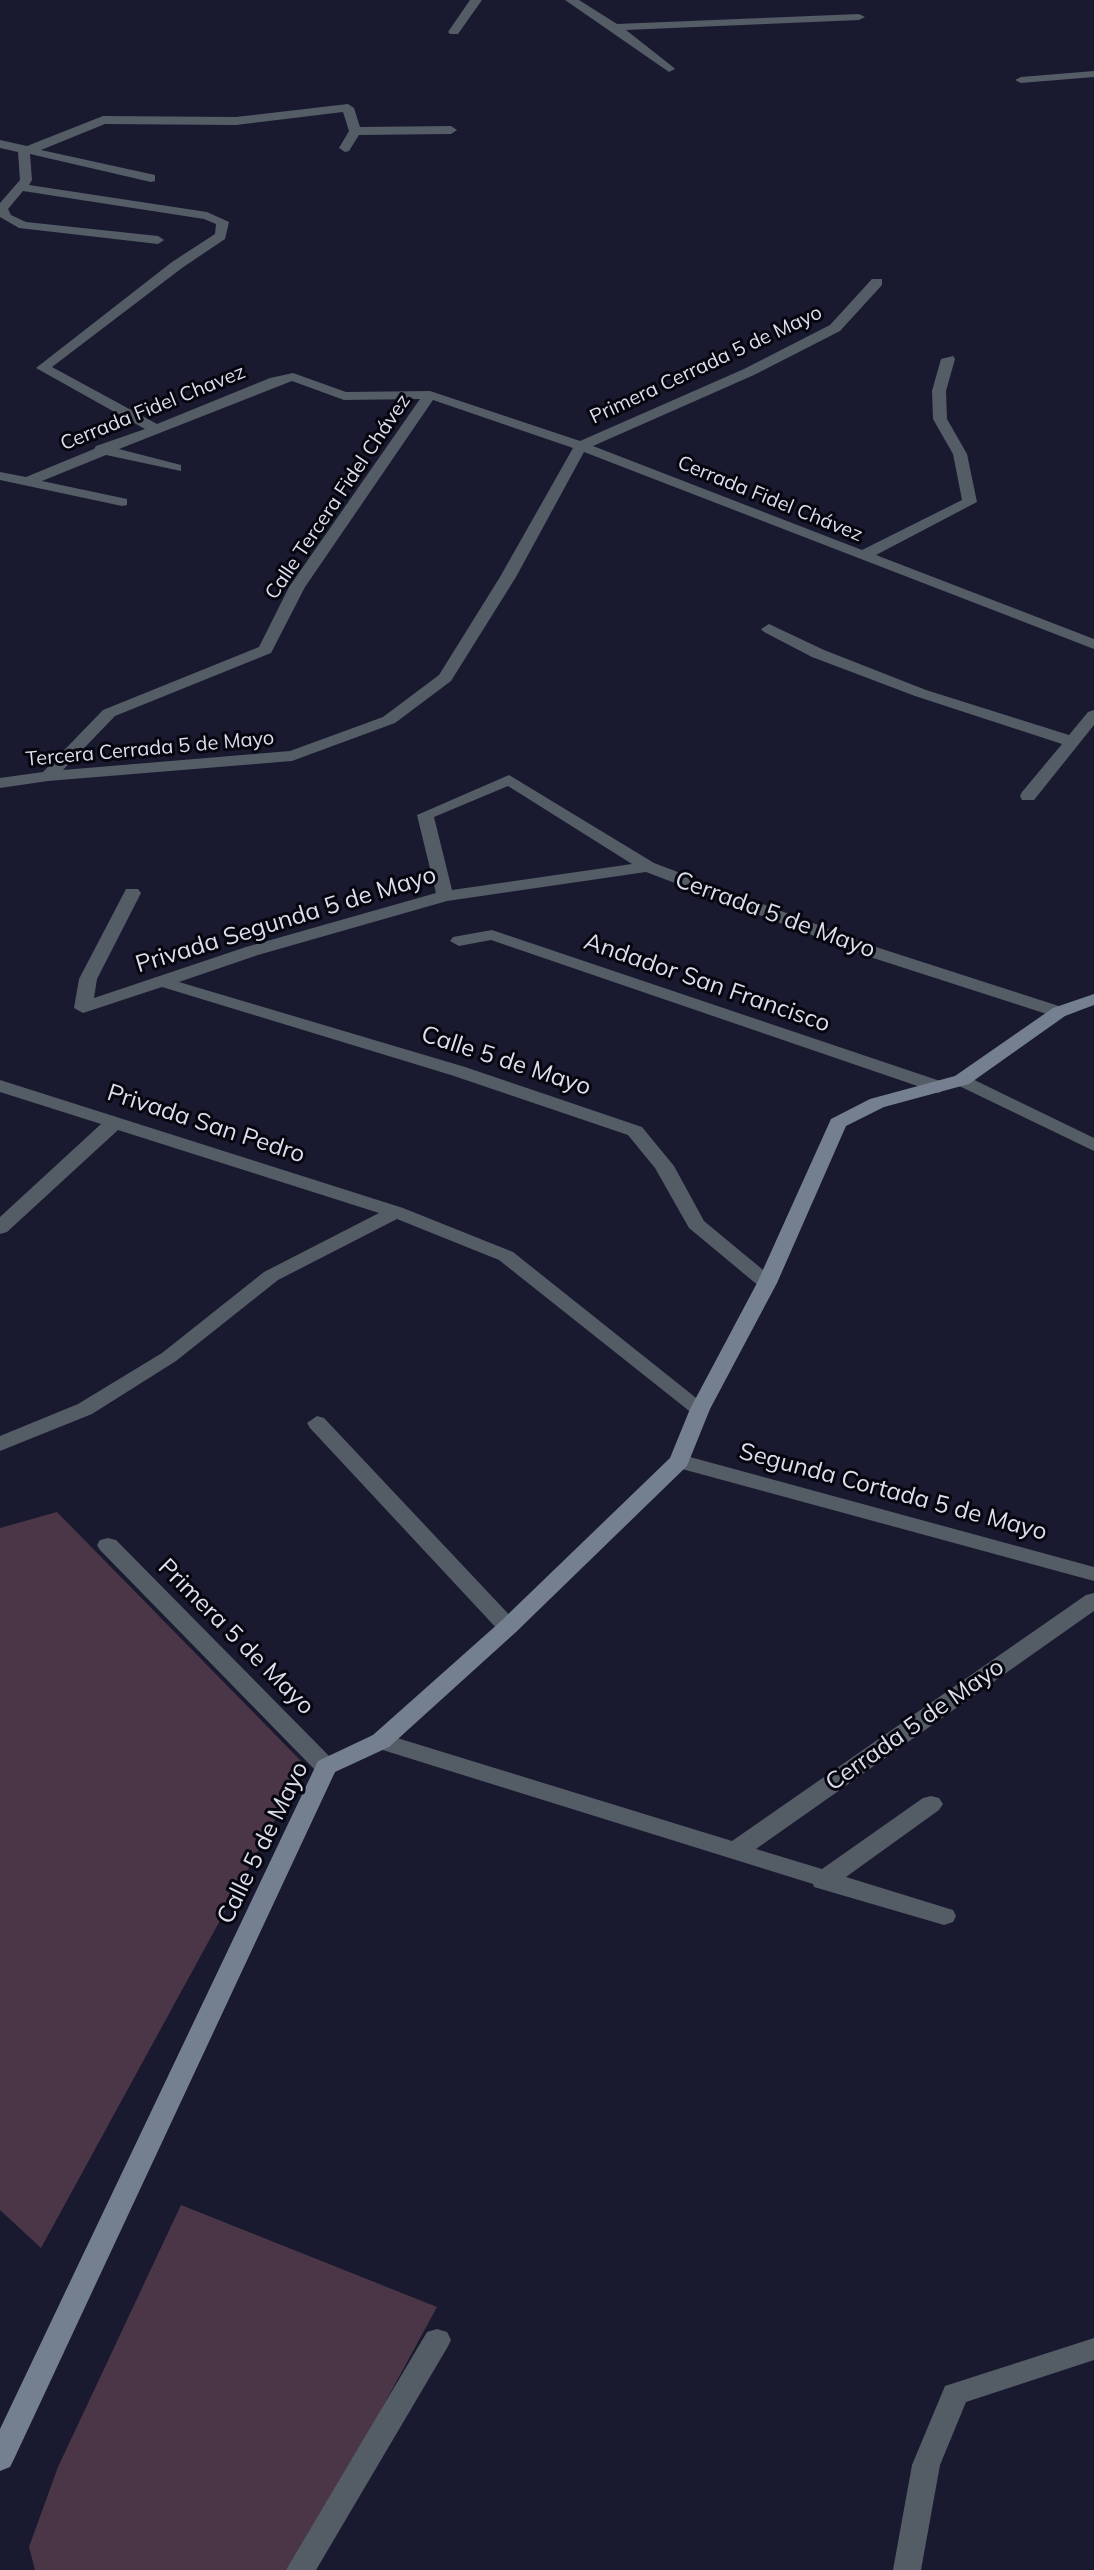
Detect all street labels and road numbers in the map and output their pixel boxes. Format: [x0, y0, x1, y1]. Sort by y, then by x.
street label: Primera Cerrada 5 de Mayo [586, 301, 826, 429]
street label: Cerrada Fidel Chavez [57, 360, 249, 456]
street label: Calle Tercera Fidel Chávez [260, 390, 416, 604]
street label: Cerrada Fidel Chávez [674, 451, 866, 547]
street label: Tercera Cerrada 5 de Mayo [25, 726, 275, 772]
street label: Privada Segunda 5 de Mayo [132, 861, 440, 979]
street label: Cerrada 5 de Mayo [671, 865, 879, 965]
street label: Andador San Francisco [580, 927, 834, 1039]
street label: Calle 5 de Mayo [418, 1020, 594, 1102]
street label: Privada San Pedro [103, 1078, 309, 1170]
street label: Segunda Cortada 5 de Mayo [736, 1437, 1050, 1547]
street label: Primera 5 de Mayo [152, 1553, 320, 1721]
street label: Cerrada 5 de Mayo [820, 1653, 1010, 1797]
street label: Calle 5 de Mayo [211, 1757, 315, 1929]

